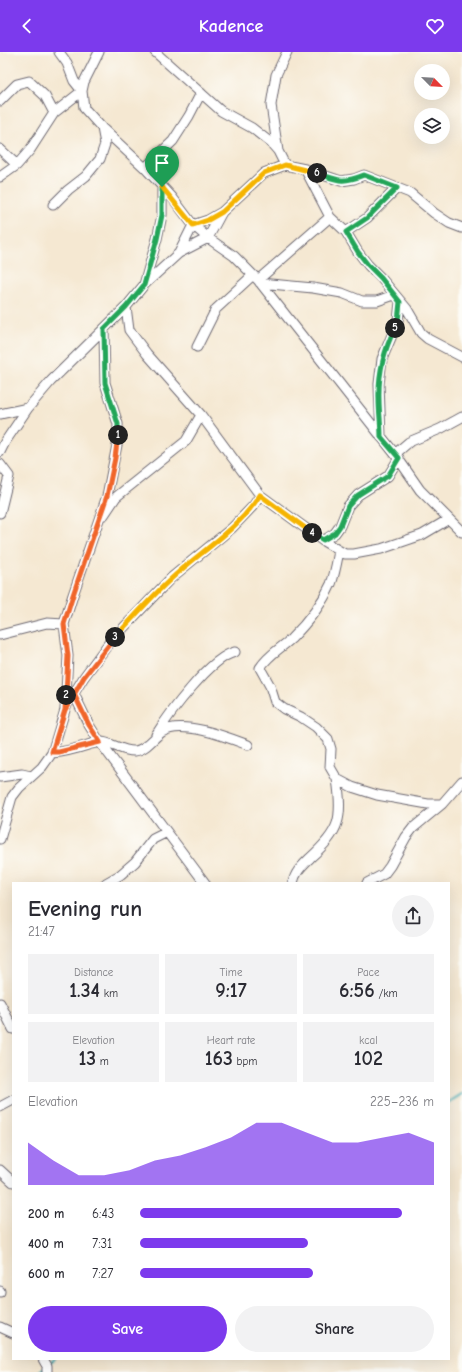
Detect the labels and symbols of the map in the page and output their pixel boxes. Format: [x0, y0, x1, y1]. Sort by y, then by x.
north arrow [414, 64, 450, 100]
pin [145, 146, 179, 187]
pin: 6 [307, 163, 327, 183]
pin: 5 [385, 318, 405, 338]
pin: 1 [108, 425, 128, 445]
pin: 4 [302, 523, 322, 543]
pin: 3 [105, 627, 125, 647]
pin: 2 [56, 685, 76, 705]

